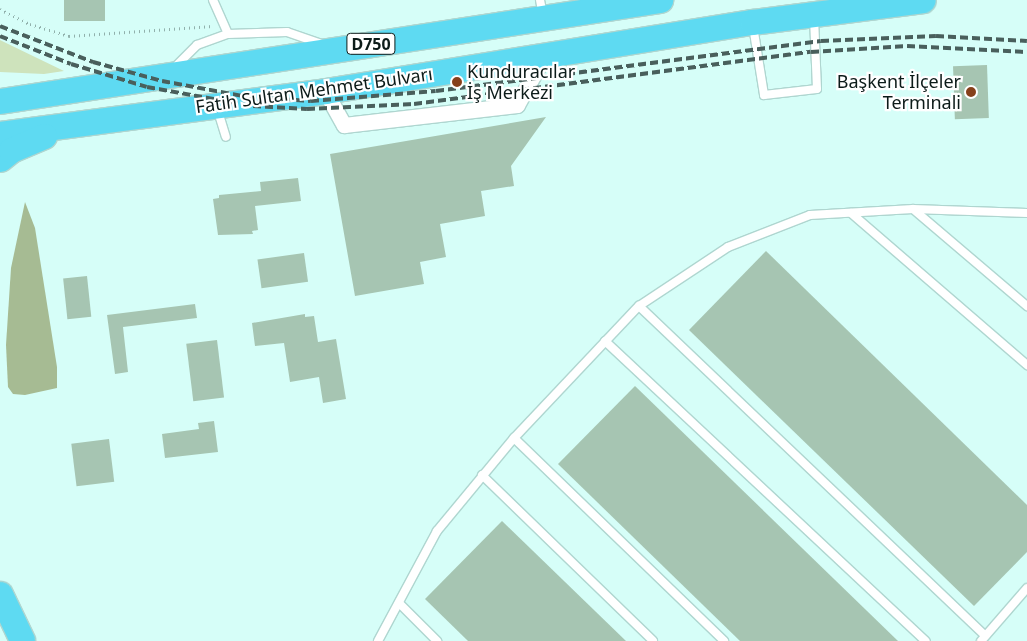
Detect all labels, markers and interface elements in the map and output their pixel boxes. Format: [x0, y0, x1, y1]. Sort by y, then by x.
road number: D750 [346, 31, 396, 58]
place label: Kunduracılar İş Merkezi [467, 61, 575, 104]
street label: Fatih Sultan Mehmet Bulvarı [194, 63, 434, 117]
place label: Başkent İlçeler Terminali [837, 71, 961, 114]
marker: Kunduracılar İş Merkezi [451, 76, 463, 88]
marker: Başkent İlçeler Terminali [965, 86, 977, 98]

